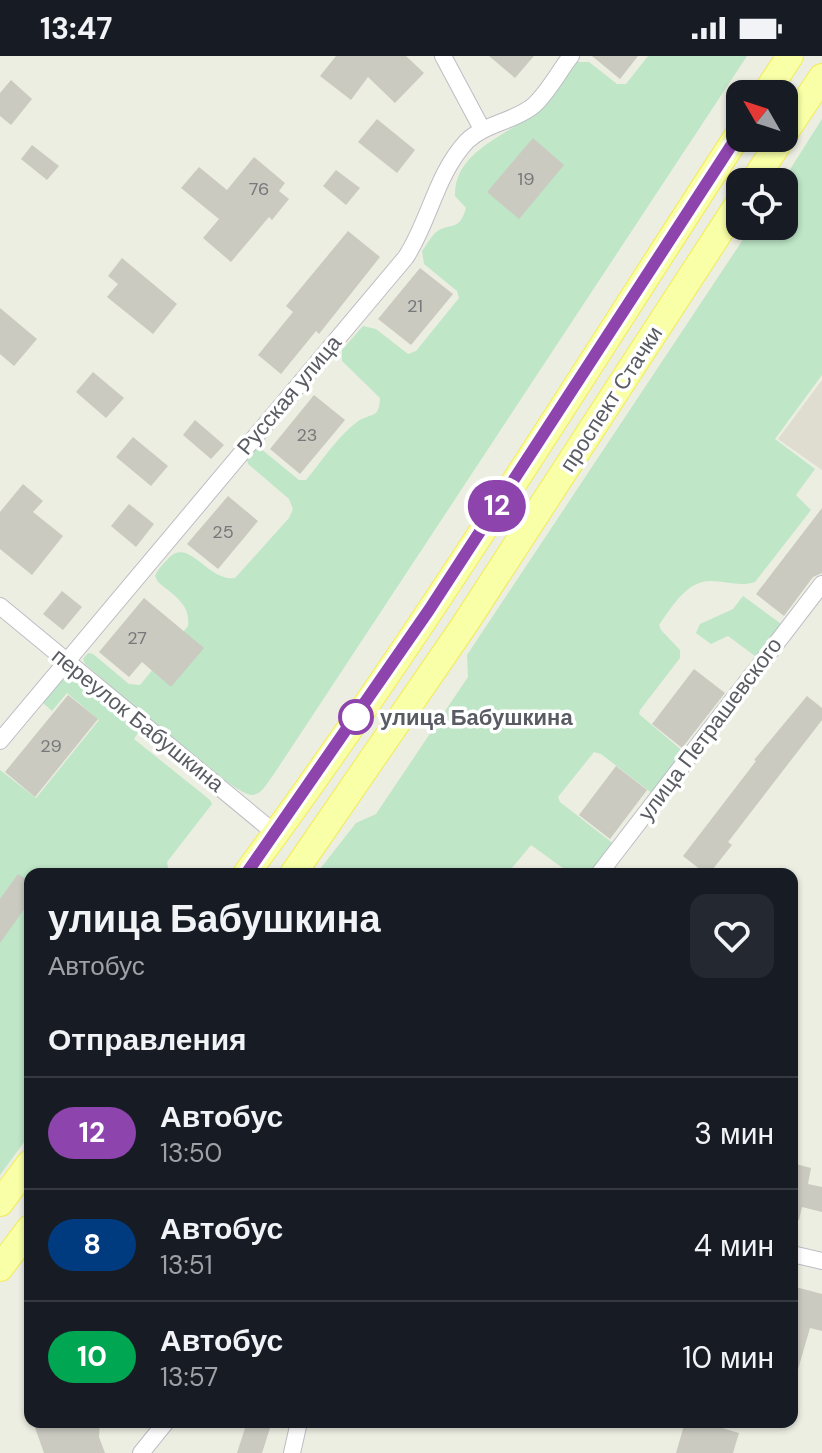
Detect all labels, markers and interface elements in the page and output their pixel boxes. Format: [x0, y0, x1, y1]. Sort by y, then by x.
text: 13:47 [40, 9, 112, 48]
north arrow [726, 80, 798, 152]
map controls [726, 80, 798, 240]
house number: 19 [518, 167, 534, 191]
button: locate [726, 168, 798, 240]
house number: 76 [249, 177, 269, 201]
house number: 21 [407, 294, 423, 318]
street label: проспект Стачки [553, 321, 669, 477]
street label: Русская улица [230, 328, 348, 461]
house number: 23 [296, 423, 318, 447]
line badge: 12 [461, 480, 533, 532]
text: 12 [484, 487, 510, 524]
house number: 25 [212, 520, 234, 544]
house number: 27 [127, 626, 147, 650]
street label: улица Петрашевского [631, 631, 789, 827]
street label: переулок Бабушкина [46, 642, 231, 799]
marker: улица Бабушкина [339, 700, 373, 734]
place label: улица Бабушкина [380, 703, 573, 732]
house number: 29 [40, 734, 62, 758]
text: улица Бабушкина [48, 894, 381, 944]
button: heart [690, 894, 774, 978]
text: Автобус [48, 949, 145, 983]
text: Отправления [48, 1020, 247, 1059]
text: Автобус [160, 1097, 283, 1136]
text: 12 [79, 1114, 105, 1151]
text: 3 мин [694, 1114, 774, 1153]
text: 13:50 [160, 1136, 222, 1170]
text: Автобус [160, 1209, 283, 1248]
text: 8 [83, 1226, 101, 1263]
text: 4 мин [694, 1226, 774, 1265]
text: 13:51 [160, 1248, 213, 1282]
text: Автобус [160, 1321, 283, 1360]
text: 10 [77, 1338, 107, 1375]
text: 10 мин [682, 1338, 774, 1377]
text: 13:57 [160, 1360, 218, 1394]

